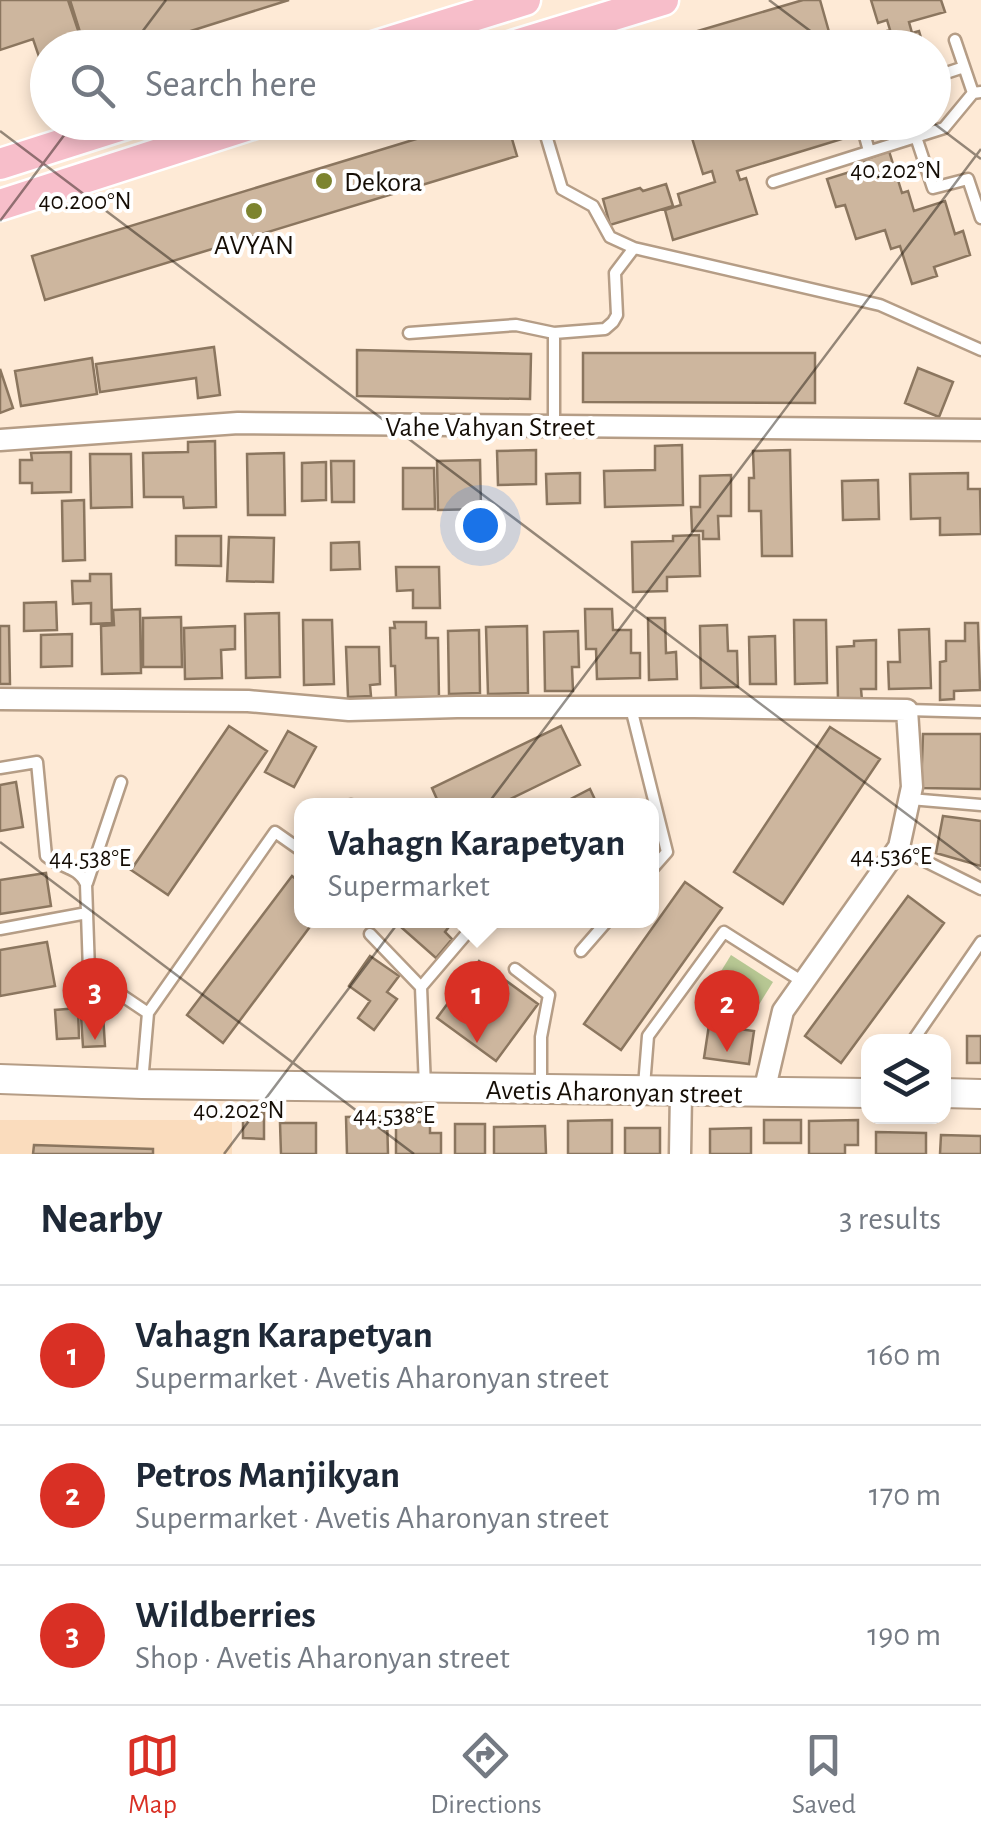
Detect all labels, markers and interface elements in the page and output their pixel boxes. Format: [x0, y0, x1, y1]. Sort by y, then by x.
search box [30, 30, 951, 140]
icon: search [65, 58, 120, 113]
text: Search here [145, 66, 317, 104]
text: 40.202°N [850, 158, 942, 183]
place label: Dekora [344, 169, 423, 197]
marker: Dekora [313, 170, 335, 192]
text: 40.200°N [38, 189, 132, 214]
marker: AVYAN [243, 200, 265, 222]
place label: AVYAN [214, 232, 294, 260]
street label: Vahe Vahyan Street [385, 414, 595, 442]
your location [455, 500, 506, 551]
popup [294, 798, 659, 928]
text: Vahagn Karapetyan [328, 825, 625, 863]
text: 44.536°E [850, 844, 932, 869]
text: 44.538°E [49, 846, 131, 871]
text: Supermarket [328, 870, 490, 902]
pin: 3 [62, 958, 128, 1040]
pin: 1 [444, 960, 510, 1043]
pin: 2 [694, 970, 760, 1052]
map controls [861, 1034, 951, 1124]
button: layers [861, 1034, 951, 1124]
street label: Avetis Aharonyan street [485, 1077, 743, 1109]
text: 40.202°N [193, 1098, 285, 1123]
text: 44.538°E [353, 1103, 435, 1128]
text: Nearby [40, 1198, 163, 1240]
text: 3 results [839, 1203, 941, 1235]
text: Vahagn Karapetyan [135, 1317, 433, 1355]
text: 1 [67, 1339, 78, 1371]
text: 160 m [867, 1339, 941, 1371]
text: Supermarket · Avetis Aharonyan street [135, 1362, 609, 1394]
text: Petros Manjikyan [135, 1457, 400, 1495]
text: 2 [65, 1479, 80, 1511]
text: 170 m [869, 1479, 941, 1511]
text: Supermarket · Avetis Aharonyan street [135, 1502, 609, 1534]
text: Wildberries [135, 1597, 316, 1635]
text: 3 [66, 1619, 79, 1651]
text: 190 m [867, 1619, 941, 1651]
text: Shop · Avetis Aharonyan street [135, 1642, 510, 1674]
tab: Map [125, 1728, 180, 1822]
tab: Directions [430, 1728, 542, 1822]
tab: Saved [792, 1728, 856, 1822]

